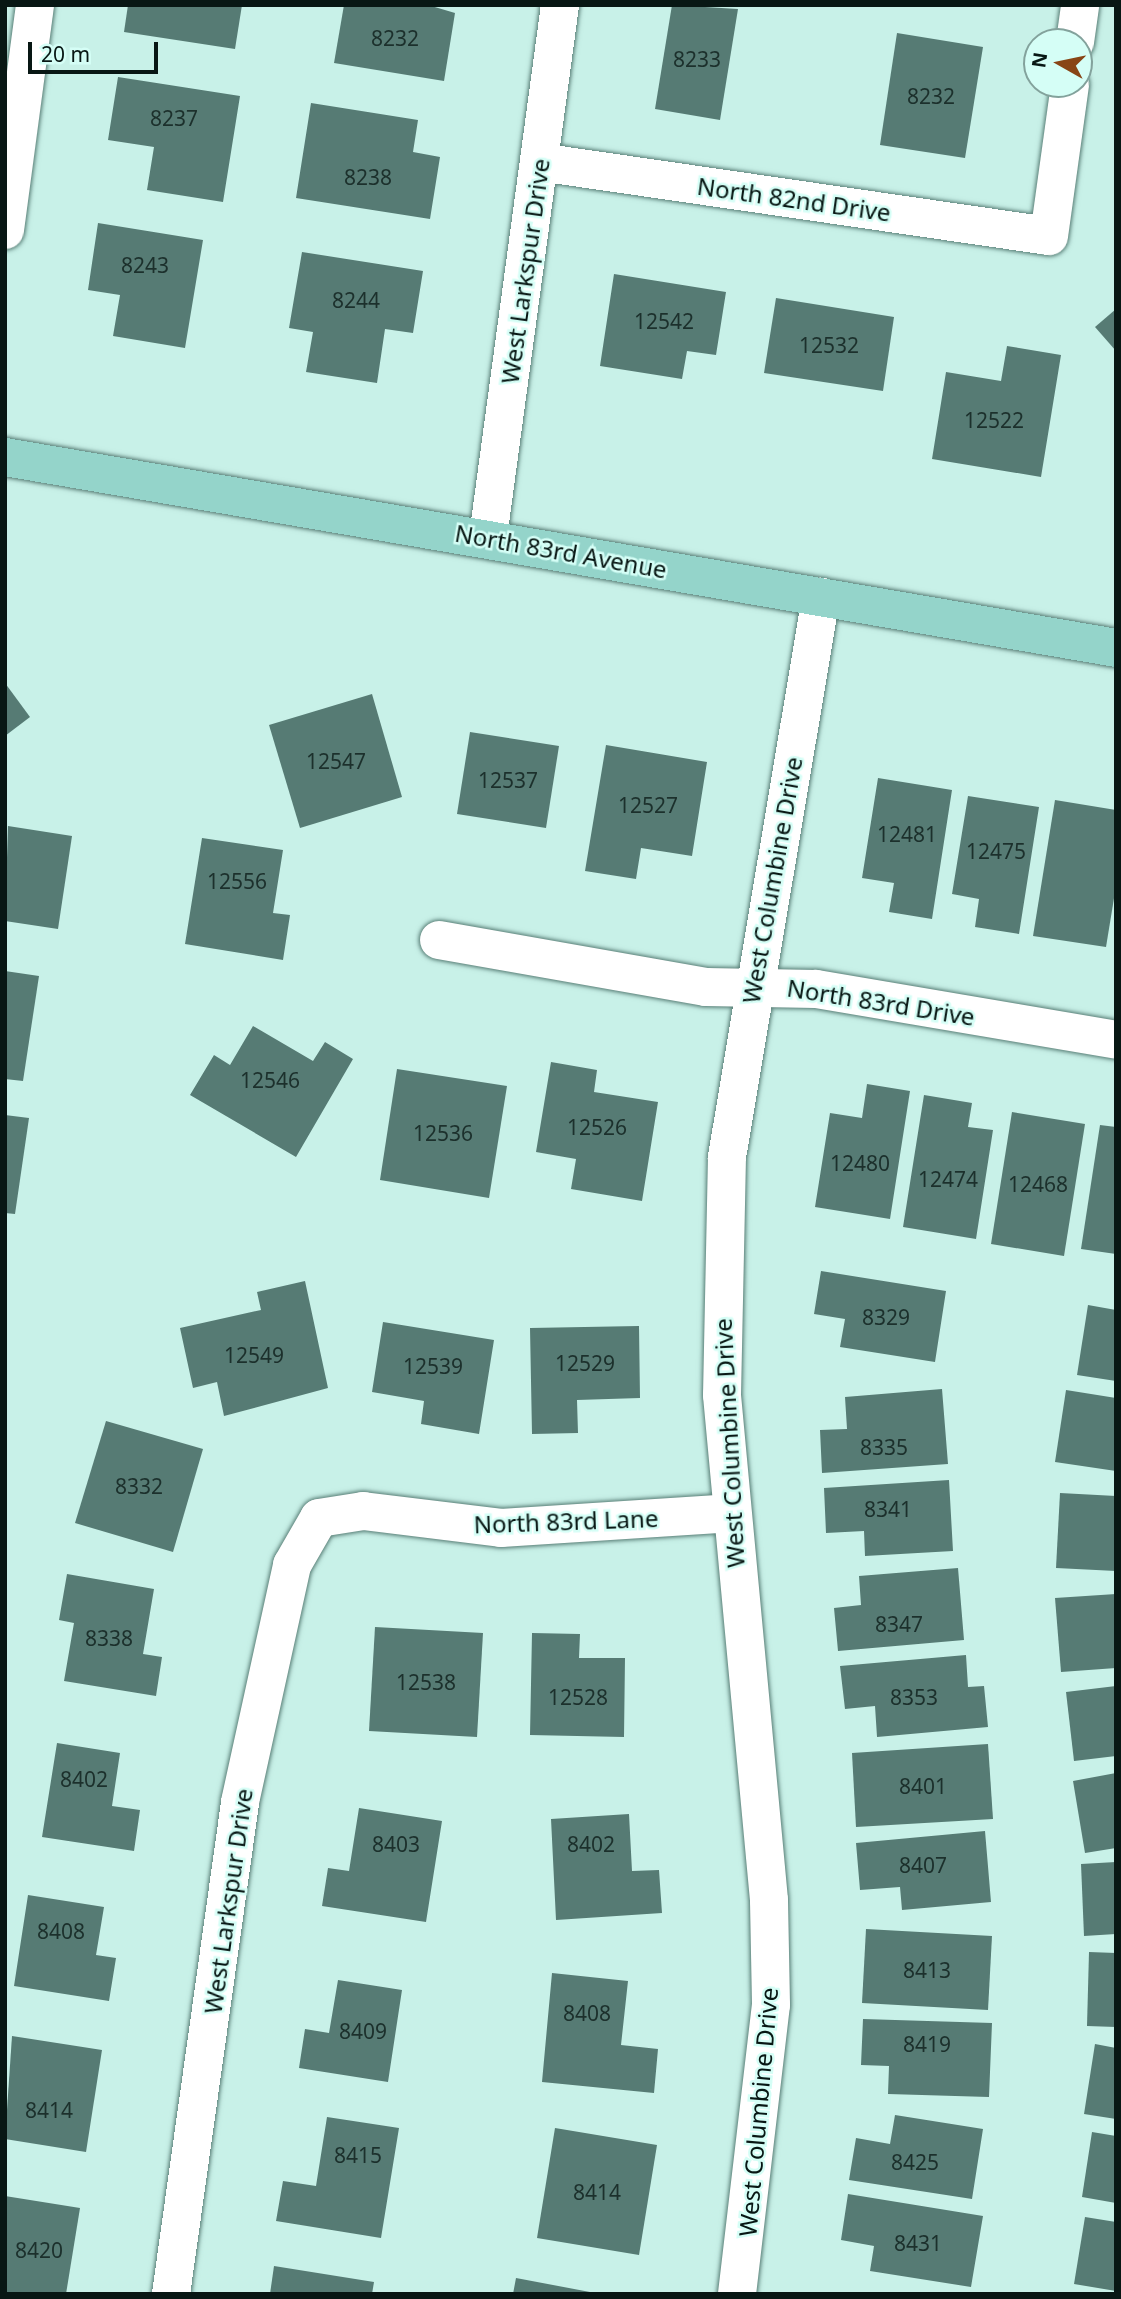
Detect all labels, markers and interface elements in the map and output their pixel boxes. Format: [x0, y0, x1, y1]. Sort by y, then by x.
house number: 8232 [371, 25, 419, 51]
scale bar [32, 28, 161, 72]
north arrow [1023, 28, 1093, 98]
text: 20 m [41, 40, 90, 68]
house number: 8233 [673, 46, 721, 72]
text: N [1025, 50, 1053, 70]
house number: 8232 [907, 83, 955, 109]
house number: 8237 [150, 105, 198, 131]
street label: West Larkspur Drive [495, 157, 555, 385]
house number: 8238 [344, 164, 392, 190]
street label: North 82nd Drive [695, 171, 893, 227]
house number: 8243 [121, 252, 169, 278]
house number: 8244 [332, 287, 380, 313]
house number: 12542 [634, 308, 694, 334]
house number: 12532 [799, 332, 859, 358]
house number: 12522 [964, 407, 1024, 433]
street label: North 83rd Avenue [453, 518, 669, 584]
house number: 12547 [306, 748, 366, 774]
street label: West Columbine Drive [736, 754, 808, 1006]
house number: 12537 [478, 767, 538, 793]
house number: 12527 [618, 792, 678, 818]
house number: 12481 [877, 821, 937, 847]
house number: 12475 [966, 838, 1026, 864]
house number: 12556 [207, 868, 267, 894]
street label: North 83rd Drive [785, 973, 977, 1031]
house number: 12546 [240, 1067, 300, 1093]
house number: 12526 [567, 1114, 627, 1140]
house number: 12536 [413, 1120, 473, 1146]
house number: 12480 [830, 1150, 890, 1176]
house number: 12474 [918, 1166, 978, 1192]
house number: 12468 [1008, 1171, 1068, 1197]
house number: 8329 [862, 1304, 910, 1330]
street label: West Columbine Drive [708, 1317, 750, 1569]
house number: 12549 [224, 1342, 284, 1368]
house number: 12529 [555, 1350, 615, 1376]
house number: 12539 [403, 1353, 463, 1379]
house number: 8335 [860, 1434, 908, 1460]
house number: 8332 [115, 1473, 163, 1499]
house number: 8341 [864, 1496, 912, 1522]
street label: North 83rd Lane [473, 1503, 659, 1539]
house number: 8347 [875, 1611, 923, 1637]
house number: 8338 [85, 1625, 133, 1651]
house number: 12538 [396, 1669, 456, 1695]
house number: 12528 [548, 1684, 608, 1710]
house number: 8353 [890, 1684, 938, 1710]
house number: 8402 [60, 1766, 108, 1792]
house number: 8401 [899, 1773, 947, 1799]
street label: West Larkspur Drive [198, 1787, 258, 2015]
house number: 8403 [372, 1831, 420, 1857]
house number: 8402 [567, 1831, 615, 1857]
house number: 8407 [899, 1852, 947, 1878]
house number: 8408 [37, 1918, 85, 1944]
house number: 8413 [903, 1957, 951, 1983]
street label: West Columbine Drive [733, 1986, 783, 2238]
house number: 8408 [563, 2000, 611, 2026]
house number: 8409 [339, 2018, 387, 2044]
house number: 8419 [903, 2031, 951, 2057]
house number: 8414 [25, 2097, 73, 2123]
house number: 8415 [334, 2142, 382, 2168]
house number: 8425 [891, 2149, 939, 2175]
house number: 8414 [573, 2179, 621, 2205]
house number: 8431 [894, 2230, 942, 2256]
house number: 8420 [15, 2237, 63, 2263]

